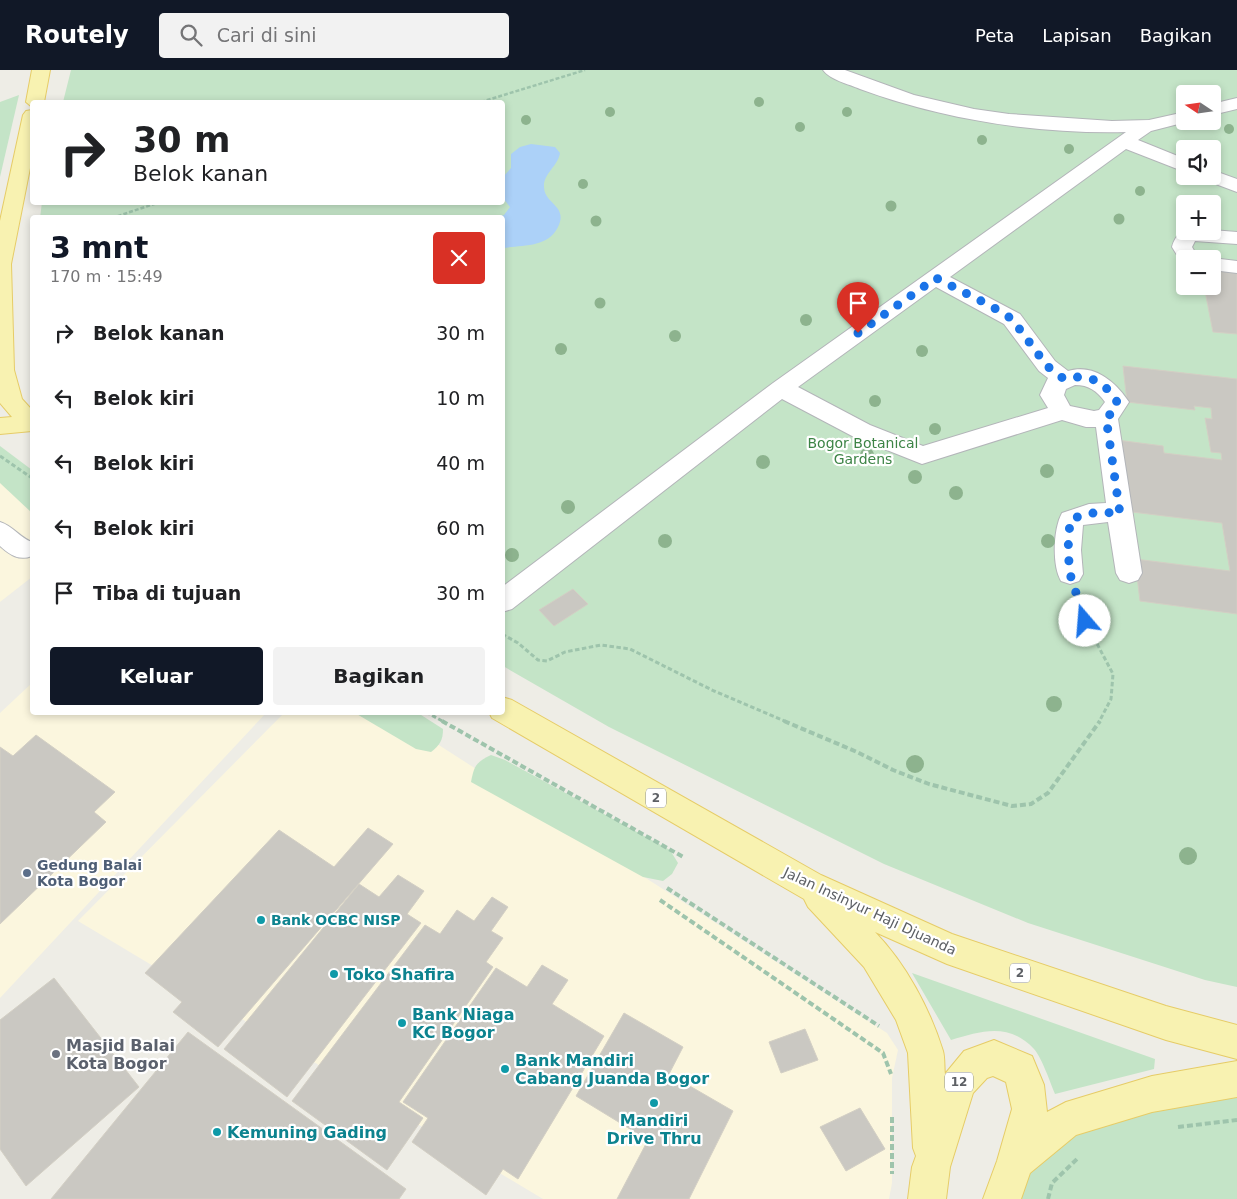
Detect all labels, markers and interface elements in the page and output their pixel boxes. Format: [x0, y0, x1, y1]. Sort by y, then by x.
search box [159, 13, 509, 58]
text: Routely [25, 21, 129, 49]
icon: search [177, 21, 205, 49]
text: Cari di sini [217, 24, 317, 46]
text: Peta [975, 25, 1014, 46]
text: Lapisan [1042, 25, 1112, 46]
text: Bagikan [1140, 25, 1212, 46]
north arrow [1176, 85, 1221, 130]
map controls [1176, 85, 1221, 295]
icon: right [50, 120, 115, 185]
text: 30 m [133, 120, 230, 160]
button: sound [1176, 140, 1221, 185]
text: Belok kanan [133, 161, 268, 186]
button: + [1176, 195, 1221, 240]
text: 3 mnt [50, 230, 148, 265]
button: close [433, 232, 485, 284]
button: − [1176, 250, 1221, 295]
text: 170 m · 15:49 [50, 267, 163, 286]
pin [837, 282, 879, 333]
icon: arrive [844, 289, 872, 317]
icon: right [50, 319, 78, 347]
text: Belok kanan [93, 322, 225, 344]
text: 30 m [436, 322, 485, 344]
icon: left [50, 384, 78, 412]
text: Belok kiri [93, 387, 194, 409]
text: 10 m [436, 387, 485, 409]
park label: Bogor Botanical Gardens [808, 435, 919, 467]
icon: left [50, 449, 78, 477]
text: Belok kiri [93, 452, 194, 474]
text: 40 m [436, 452, 485, 474]
icon: left [50, 514, 78, 542]
text: Belok kiri [93, 517, 194, 539]
text: 60 m [436, 517, 485, 539]
icon: arrive [50, 579, 78, 607]
text: Tiba di tujuan [93, 582, 241, 604]
text: 30 m [436, 582, 485, 604]
position arrow [1058, 594, 1110, 646]
button: Keluar [50, 647, 263, 705]
button: Bagikan [273, 647, 485, 705]
road number: 2 [646, 788, 666, 808]
place label: Gedung Balai Kota Bogor [37, 857, 142, 889]
street label: Jalan Insinyur Haji Djuanda [780, 863, 959, 958]
marker: Gedung Balai Kota Bogor [21, 867, 33, 879]
place label: Bank OCBC NISP [271, 912, 401, 928]
marker: Bank OCBC NISP [255, 914, 267, 926]
road number: 2 [1010, 964, 1030, 982]
place label: Toko Shafira [344, 965, 455, 984]
marker: Toko Shafira [328, 968, 340, 980]
place label: Bank Niaga KC Bogor [412, 1005, 515, 1042]
marker: Bank Niaga KC Bogor [396, 1017, 408, 1029]
place label: Masjid Balai Kota Bogor [66, 1036, 175, 1073]
marker: Masjid Balai Kota Bogor [50, 1048, 62, 1060]
place label: Bank Mandiri Cabang Juanda Bogor [515, 1051, 709, 1088]
marker: Bank Mandiri Cabang Juanda Bogor [499, 1063, 511, 1075]
road number: 12 [945, 1072, 973, 1092]
marker: Mandiri Drive Thru [648, 1097, 660, 1109]
place label: Mandiri Drive Thru [606, 1111, 702, 1148]
place label: Kemuning Gading [227, 1123, 387, 1142]
marker: Kemuning Gading [211, 1126, 223, 1138]

